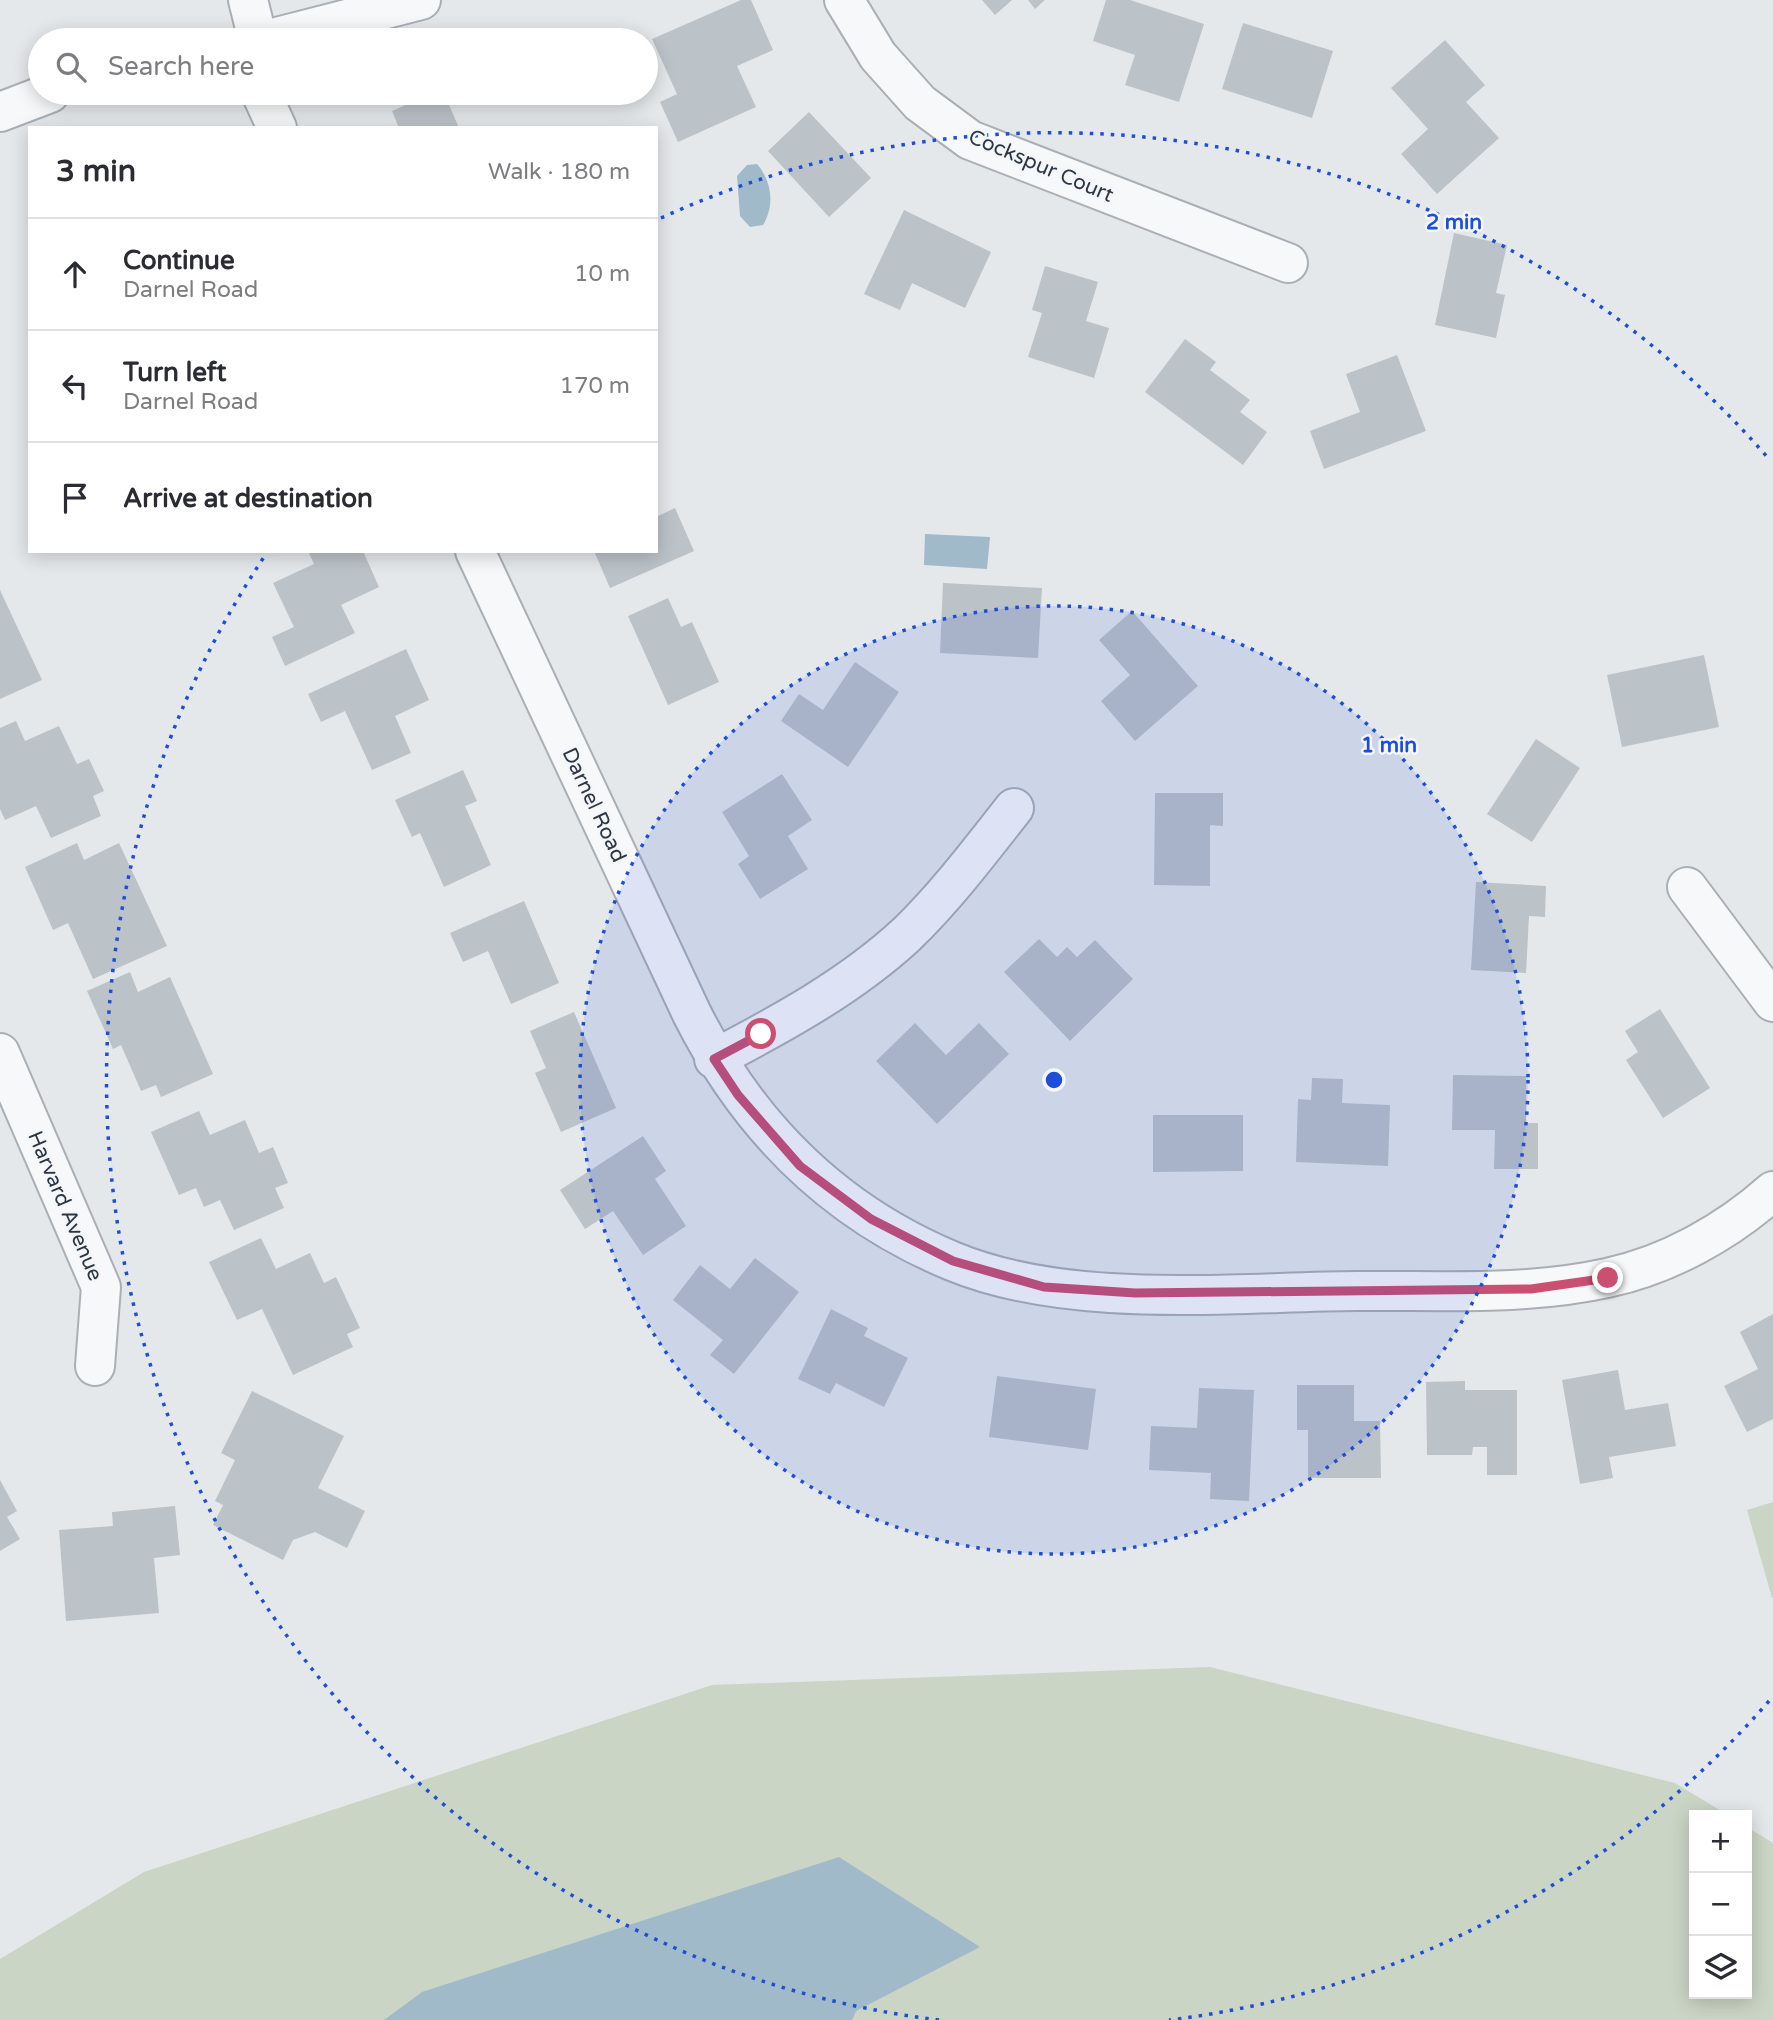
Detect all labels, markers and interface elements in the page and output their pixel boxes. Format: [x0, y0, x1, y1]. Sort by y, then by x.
search box [28, 28, 658, 105]
icon: search [52, 48, 90, 86]
text: Search here [108, 51, 254, 82]
street label: Cockspur Court [965, 124, 1117, 208]
text: 3 min [56, 153, 136, 190]
text: Walk · 180 m [488, 158, 630, 186]
text: 2 min [1426, 210, 1482, 235]
text: Continue [123, 245, 235, 276]
icon: ahead [56, 255, 94, 293]
text: 10 m [574, 260, 630, 288]
text: Darnel Road [123, 276, 258, 304]
text: Turn left [123, 357, 226, 388]
icon: left [56, 367, 94, 405]
text: 170 m [560, 372, 630, 400]
text: Darnel Road [123, 388, 258, 416]
icon: arrive [56, 479, 94, 517]
text: Arrive at destination [123, 483, 373, 514]
text: 1 min [1361, 733, 1417, 758]
street label: Darnel Road [557, 744, 631, 866]
route start [745, 1018, 776, 1049]
centre of rings [1042, 1068, 1066, 1092]
street label: Harvard Avenue [22, 1127, 108, 1285]
route end [1592, 1262, 1623, 1293]
map controls [1689, 1810, 1752, 1999]
button: + [1689, 1810, 1752, 1873]
button: − [1689, 1873, 1752, 1936]
button: layers [1689, 1936, 1752, 1999]

